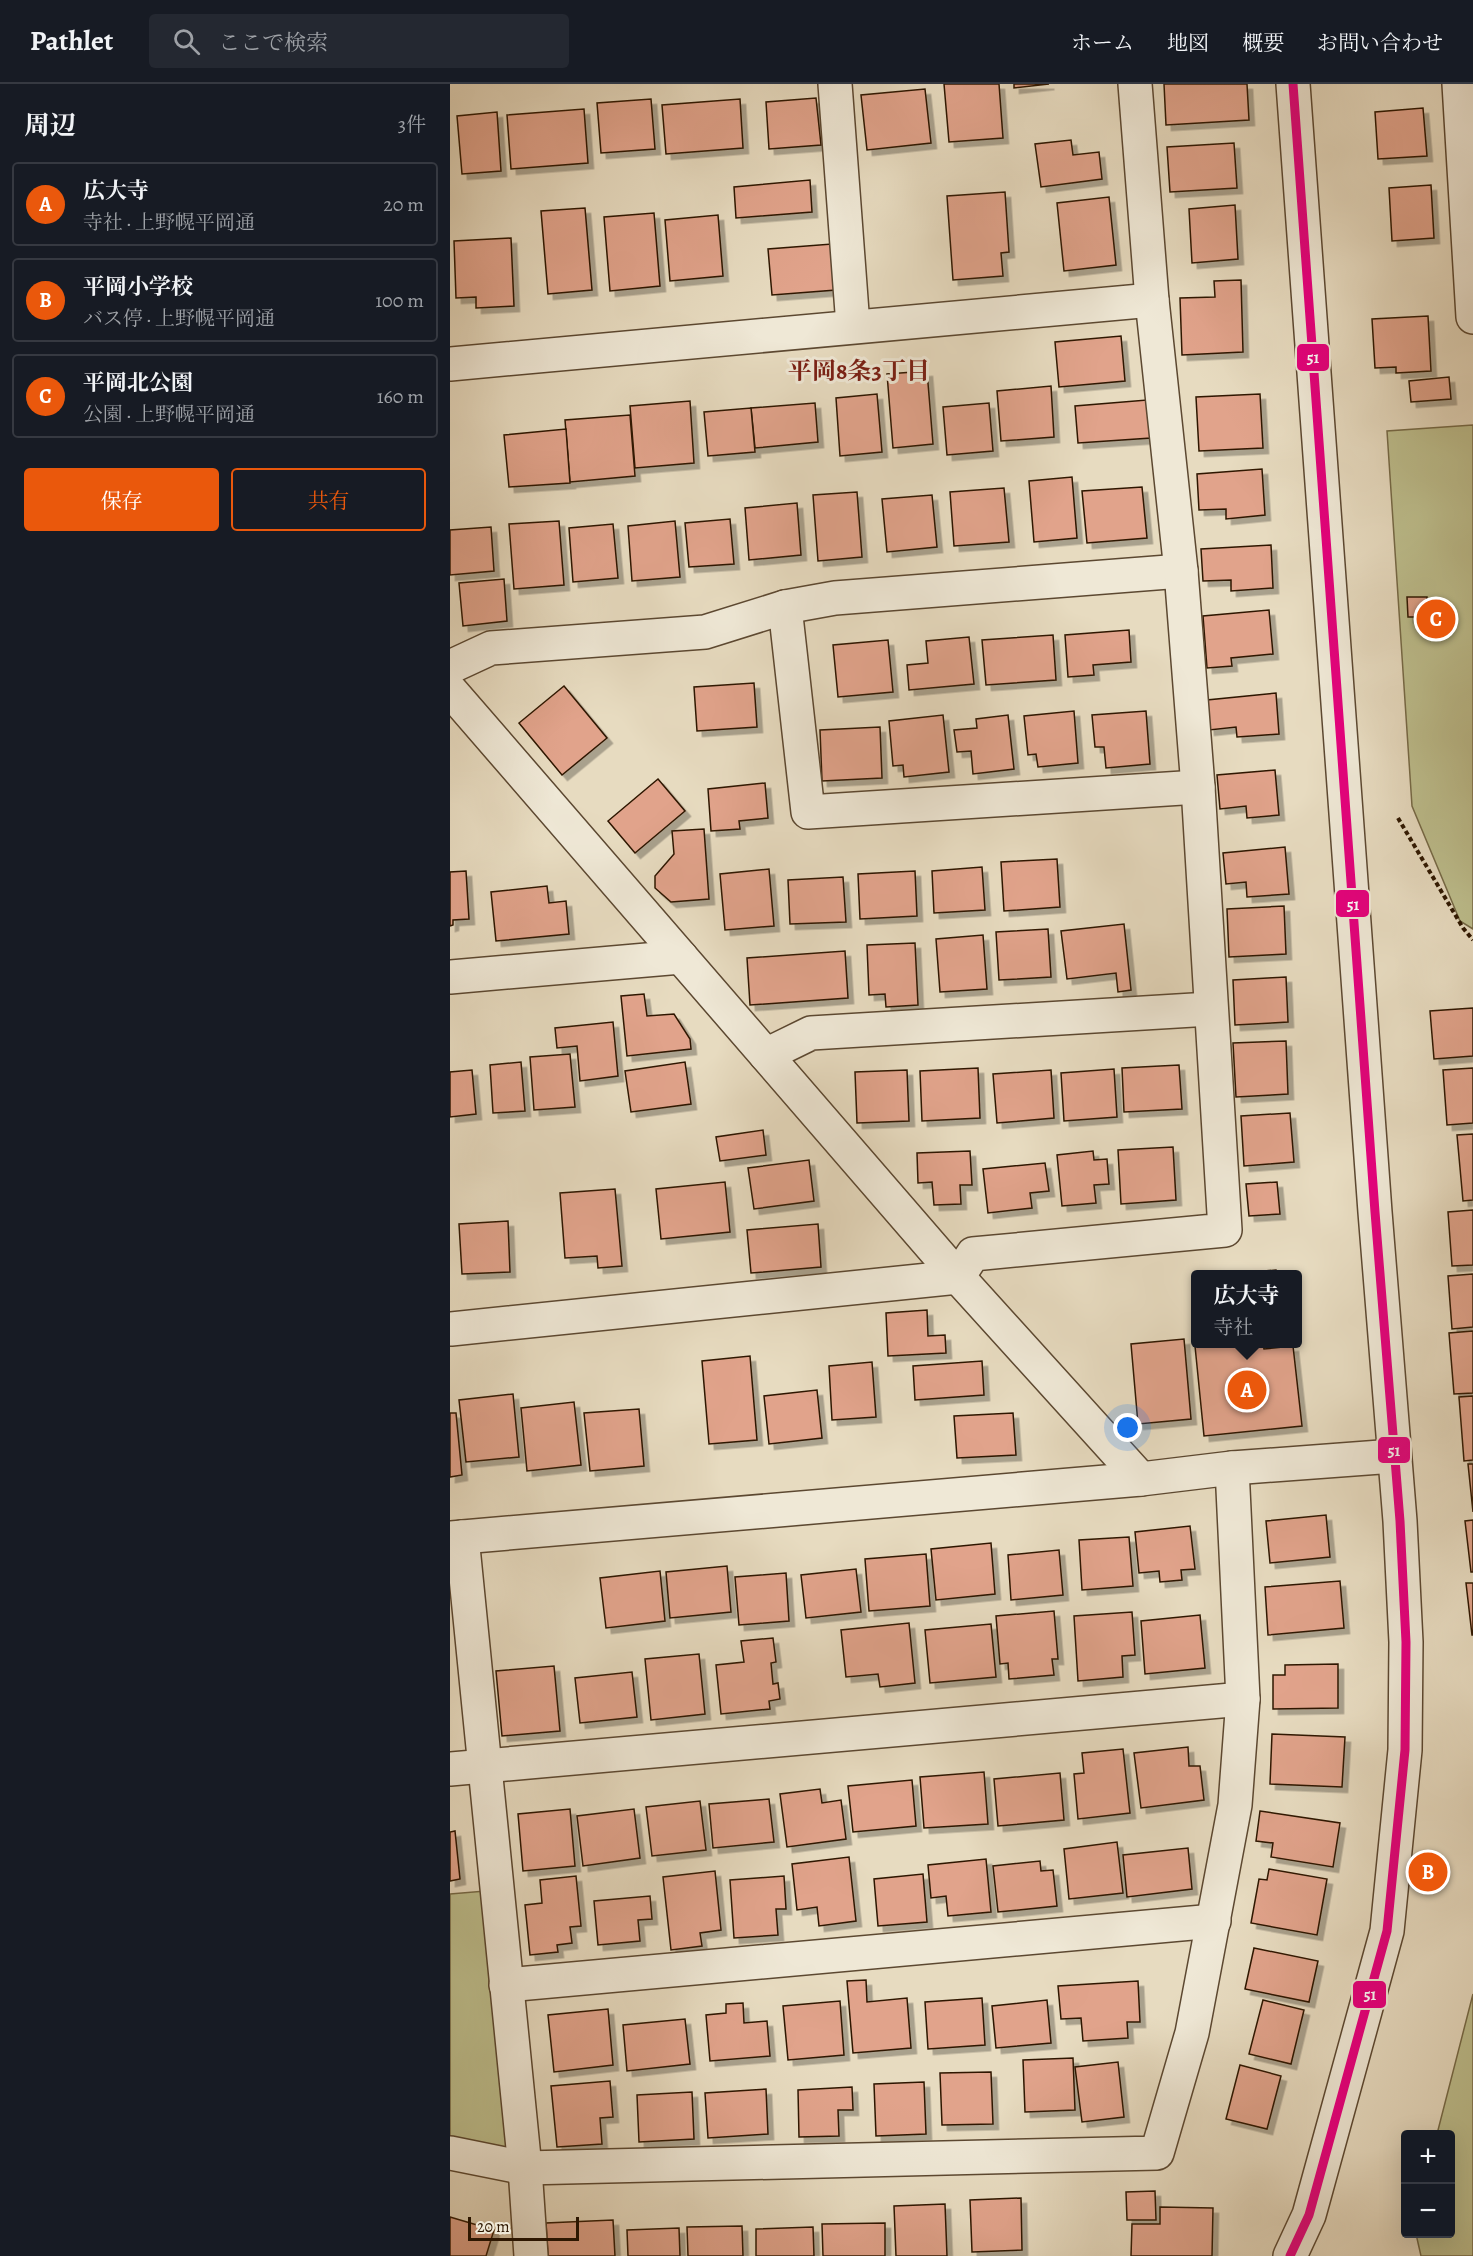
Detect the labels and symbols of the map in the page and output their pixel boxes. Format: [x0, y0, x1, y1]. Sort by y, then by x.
line badge: 51 [1296, 343, 1330, 372]
text: 51 [1307, 347, 1320, 369]
district label: 平岡8条3丁目 [788, 355, 930, 387]
pin: C [1416, 596, 1456, 642]
line badge: 51 [1335, 889, 1370, 918]
text: 51 [1347, 894, 1360, 916]
pin: A [1228, 1368, 1266, 1412]
your location [1113, 1413, 1142, 1442]
line badge: 51 [1377, 1436, 1411, 1464]
text: 51 [1388, 1440, 1401, 1462]
pin: B [1408, 1850, 1448, 1894]
line badge: 51 [1352, 1980, 1387, 2009]
text: 51 [1364, 1984, 1377, 2006]
scale bar [468, 2214, 579, 2242]

